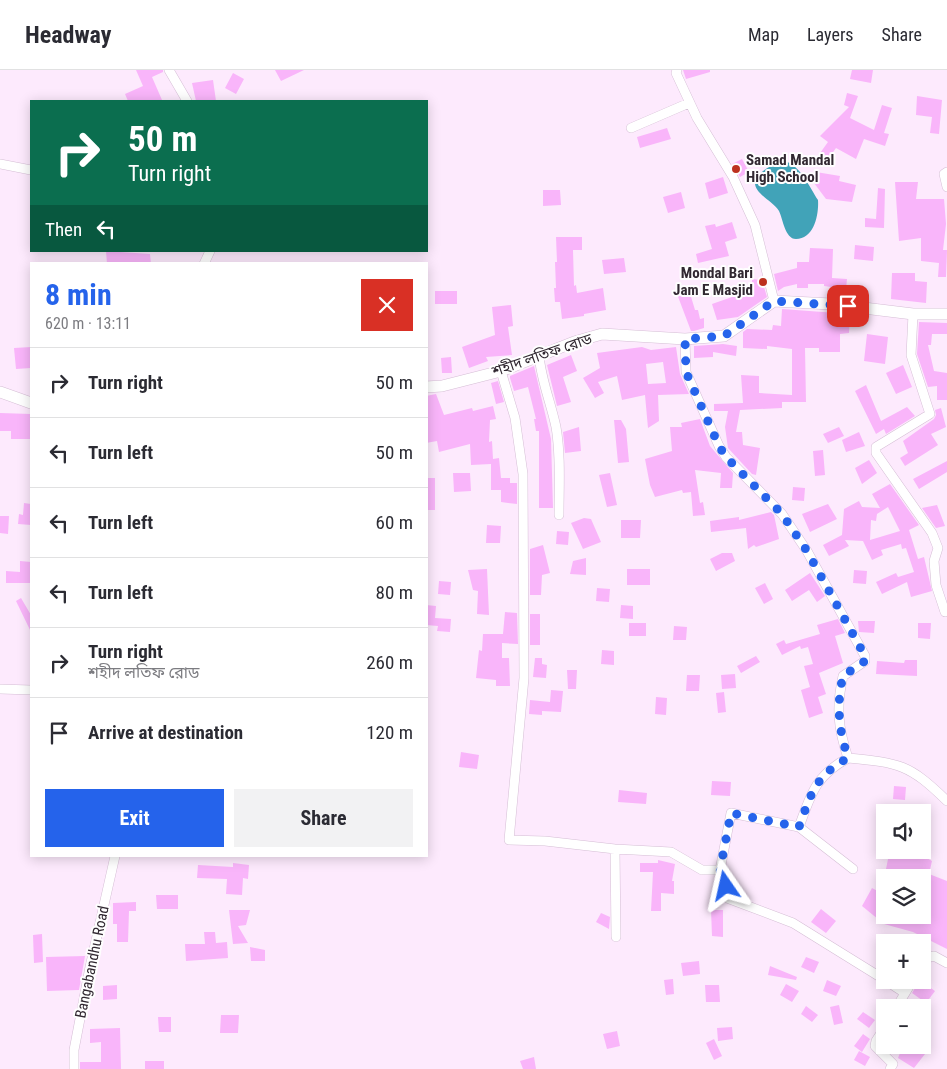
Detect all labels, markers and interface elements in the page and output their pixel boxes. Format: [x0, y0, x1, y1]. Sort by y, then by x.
text: Headway [25, 21, 111, 49]
text: Map [748, 24, 779, 45]
text: Layers [807, 24, 854, 45]
text: Share [882, 24, 922, 45]
text: 50 m [128, 119, 197, 160]
icon: right [45, 120, 110, 185]
place label: Samad Mandal High School [746, 151, 834, 186]
text: Turn right [128, 161, 211, 186]
marker: Samad Mandal High School [730, 163, 742, 175]
icon: left [92, 215, 120, 243]
text: Then [45, 218, 82, 241]
place label: Mondal Bari Jam E Masjid [673, 264, 753, 299]
marker: Mondal Bari Jam E Masjid [757, 276, 769, 288]
text: 8 min [45, 277, 112, 312]
button: close [361, 279, 413, 331]
pin [827, 285, 869, 327]
icon: arrive [834, 292, 862, 320]
text: 620 m · 13:11 [45, 314, 131, 333]
street label: শহীদ লতিফ রোড [489, 329, 595, 381]
icon: right [45, 369, 73, 397]
text: Turn right [88, 371, 163, 394]
text: 50 m [376, 371, 413, 394]
icon: left [45, 439, 73, 467]
text: Turn left [88, 441, 153, 464]
text: 50 m [376, 441, 413, 464]
icon: left [45, 509, 73, 537]
text: Turn left [88, 511, 153, 534]
text: 60 m [376, 511, 413, 534]
icon: left [45, 579, 73, 607]
text: Turn left [88, 581, 153, 604]
text: 80 m [376, 581, 413, 604]
text: Turn right [88, 640, 163, 663]
icon: right [45, 649, 73, 677]
text: 260 m [366, 651, 413, 674]
text: শহীদ লতিফ রোড [88, 663, 199, 682]
icon: arrive [45, 719, 73, 747]
text: Arrive at destination [88, 721, 243, 744]
text: 120 m [366, 721, 413, 744]
button: Exit [45, 789, 224, 847]
button: Share [234, 789, 413, 847]
map controls [876, 804, 931, 1054]
button: sound [876, 804, 931, 859]
position arrow [699, 859, 751, 911]
button: layers [876, 869, 931, 924]
street label: Bangabandhu Road [71, 904, 113, 1020]
button: + [876, 934, 931, 989]
button: − [876, 999, 931, 1054]

